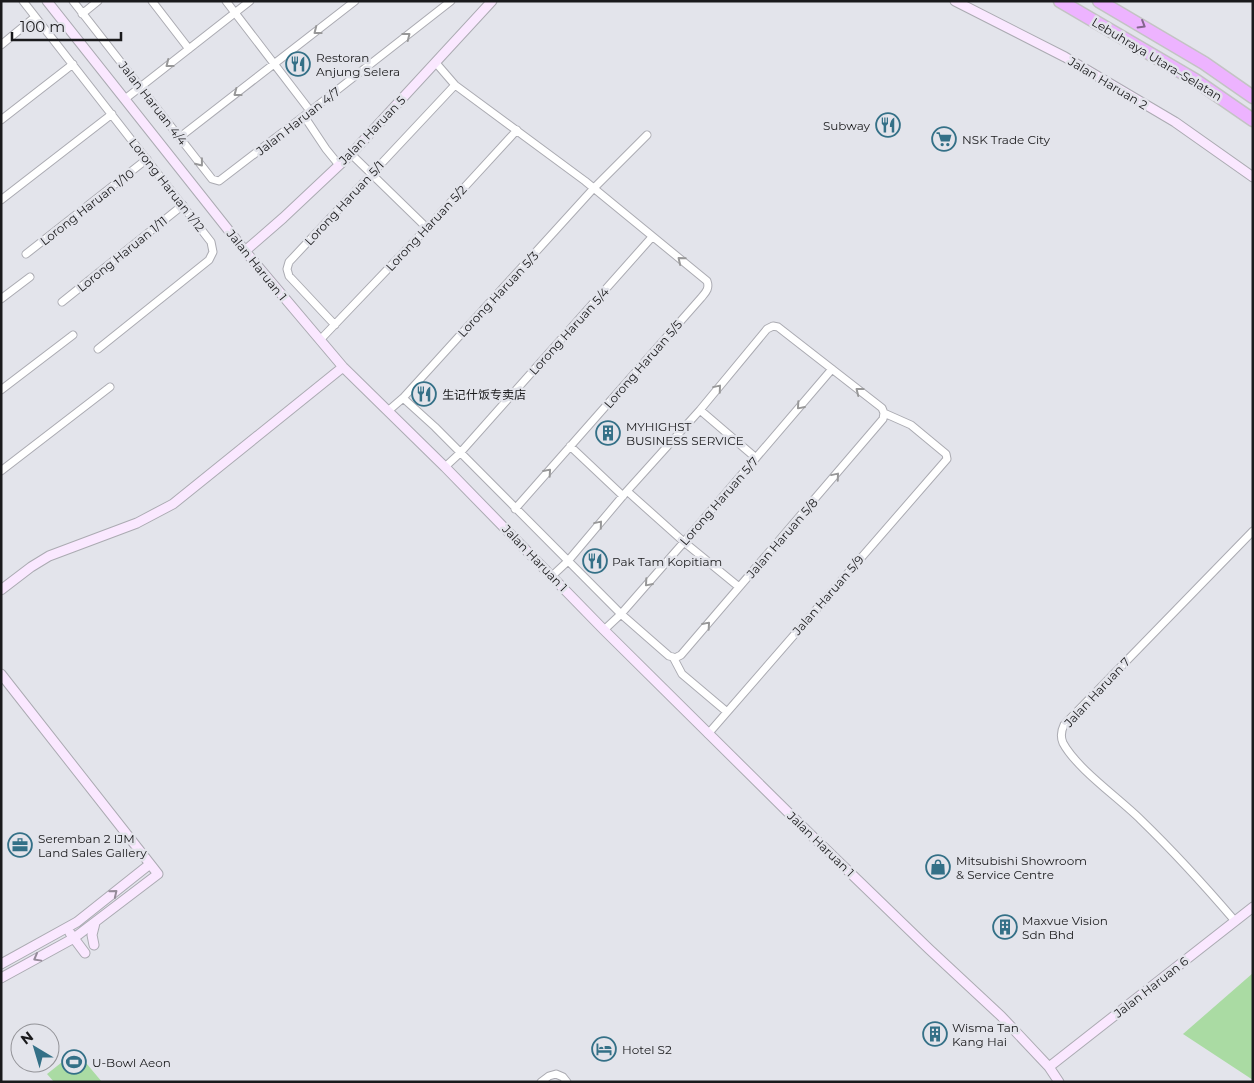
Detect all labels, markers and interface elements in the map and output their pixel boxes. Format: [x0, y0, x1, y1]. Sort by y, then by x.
scale bar [12, 10, 121, 42]
street label: Lebuhraya Utara–Selatan [1089, 14, 1225, 104]
text: 100 m [20, 17, 65, 36]
one-way arrow [1136, 19, 1145, 29]
one-way arrow [314, 26, 323, 34]
one-way arrow [401, 32, 410, 41]
place label: Restoran Anjung Selera [316, 50, 400, 79]
restaurant icon: Restoran Anjung Selera [285, 51, 311, 77]
street label: Jalan Haruan 2 [1065, 53, 1150, 113]
street label: Jalan Haruan 4/4 [115, 57, 190, 148]
one-way arrow [166, 59, 175, 67]
street label: Jalan Haruan 4/7 [252, 84, 343, 159]
one-way arrow [234, 88, 243, 96]
street label: Jalan Haruan 5 [335, 92, 409, 168]
restaurant icon: Subway [875, 112, 901, 138]
place label: Subway [823, 118, 870, 133]
supermarket icon: NSK Trade City [931, 126, 957, 152]
place label: NSK Trade City [962, 132, 1051, 147]
street label: Lorong Haruan 1/12 [126, 135, 208, 235]
one-way arrow [195, 157, 203, 166]
street label: Lorong Haruan 5/1 [301, 158, 387, 248]
street label: Lorong Haruan 1/10 [37, 166, 137, 248]
street label: Lorong Haruan 5/2 [382, 182, 470, 274]
street label: Lorong Haruan 1/11 [74, 213, 170, 295]
street label: Jalan Haruan 1 [223, 226, 290, 304]
street label: Lorong Haruan 5/3 [454, 248, 542, 340]
one-way arrow [677, 257, 686, 266]
street label: Lorong Haruan 5/4 [526, 284, 612, 378]
street label: Lorong Haruan 5/5 [601, 317, 685, 411]
restaurant icon: 生记什饭专卖店 [411, 381, 437, 407]
one-way arrow [712, 385, 721, 394]
place label: 生记什饭专卖店 [442, 387, 526, 402]
one-way arrow [856, 388, 865, 396]
one-way arrow [797, 401, 806, 410]
place label: MYHIGHST BUSINESS SERVICE [626, 419, 744, 448]
building icon: MYHIGHST BUSINESS SERVICE [595, 420, 621, 446]
street label: Lorong Haruan 5/7 [677, 454, 761, 548]
one-way arrow [542, 469, 550, 478]
one-way arrow [830, 472, 839, 481]
street label: Jalan Haruan 5/8 [743, 495, 821, 582]
one-way arrow [594, 520, 603, 529]
street label: Jalan Haruan 1 [499, 521, 571, 595]
restaurant icon: Pak Tam Kopitiam [582, 548, 608, 574]
street label: Jalan Haruan 5/9 [789, 552, 867, 639]
place label: Pak Tam Kopitiam [612, 554, 722, 569]
one-way arrow [645, 577, 654, 586]
one-way arrow [701, 622, 709, 631]
street label: Jalan Haruan 7 [1060, 654, 1133, 731]
street label: Jalan Haruan 1 [784, 808, 858, 880]
place label: Seremban 2 IJM Land Sales Gallery [38, 831, 147, 860]
office icon: Seremban 2 IJM Land Sales Gallery [7, 832, 33, 858]
place label: Mitsubishi Showroom & Service Centre [956, 853, 1087, 882]
shop icon: Mitsubishi Showroom & Service Centre [925, 854, 951, 880]
one-way arrow [108, 890, 118, 899]
place label: Maxvue Vision Sdn Bhd [1022, 913, 1108, 942]
building icon: Maxvue Vision Sdn Bhd [992, 914, 1018, 940]
one-way arrow [34, 952, 43, 962]
street label: Jalan Haruan 6 [1110, 953, 1191, 1021]
place label: Wisma Tan Kang Hai [952, 1020, 1019, 1049]
building icon: Wisma Tan Kang Hai [922, 1021, 948, 1047]
north arrow [10, 1023, 60, 1073]
text: N [17, 1027, 37, 1048]
hotel icon: Hotel S2 [591, 1036, 617, 1062]
place label: Hotel S2 [622, 1042, 672, 1057]
sports icon: U-Bowl Aeon [61, 1049, 87, 1075]
place label: U-Bowl Aeon [92, 1055, 171, 1070]

